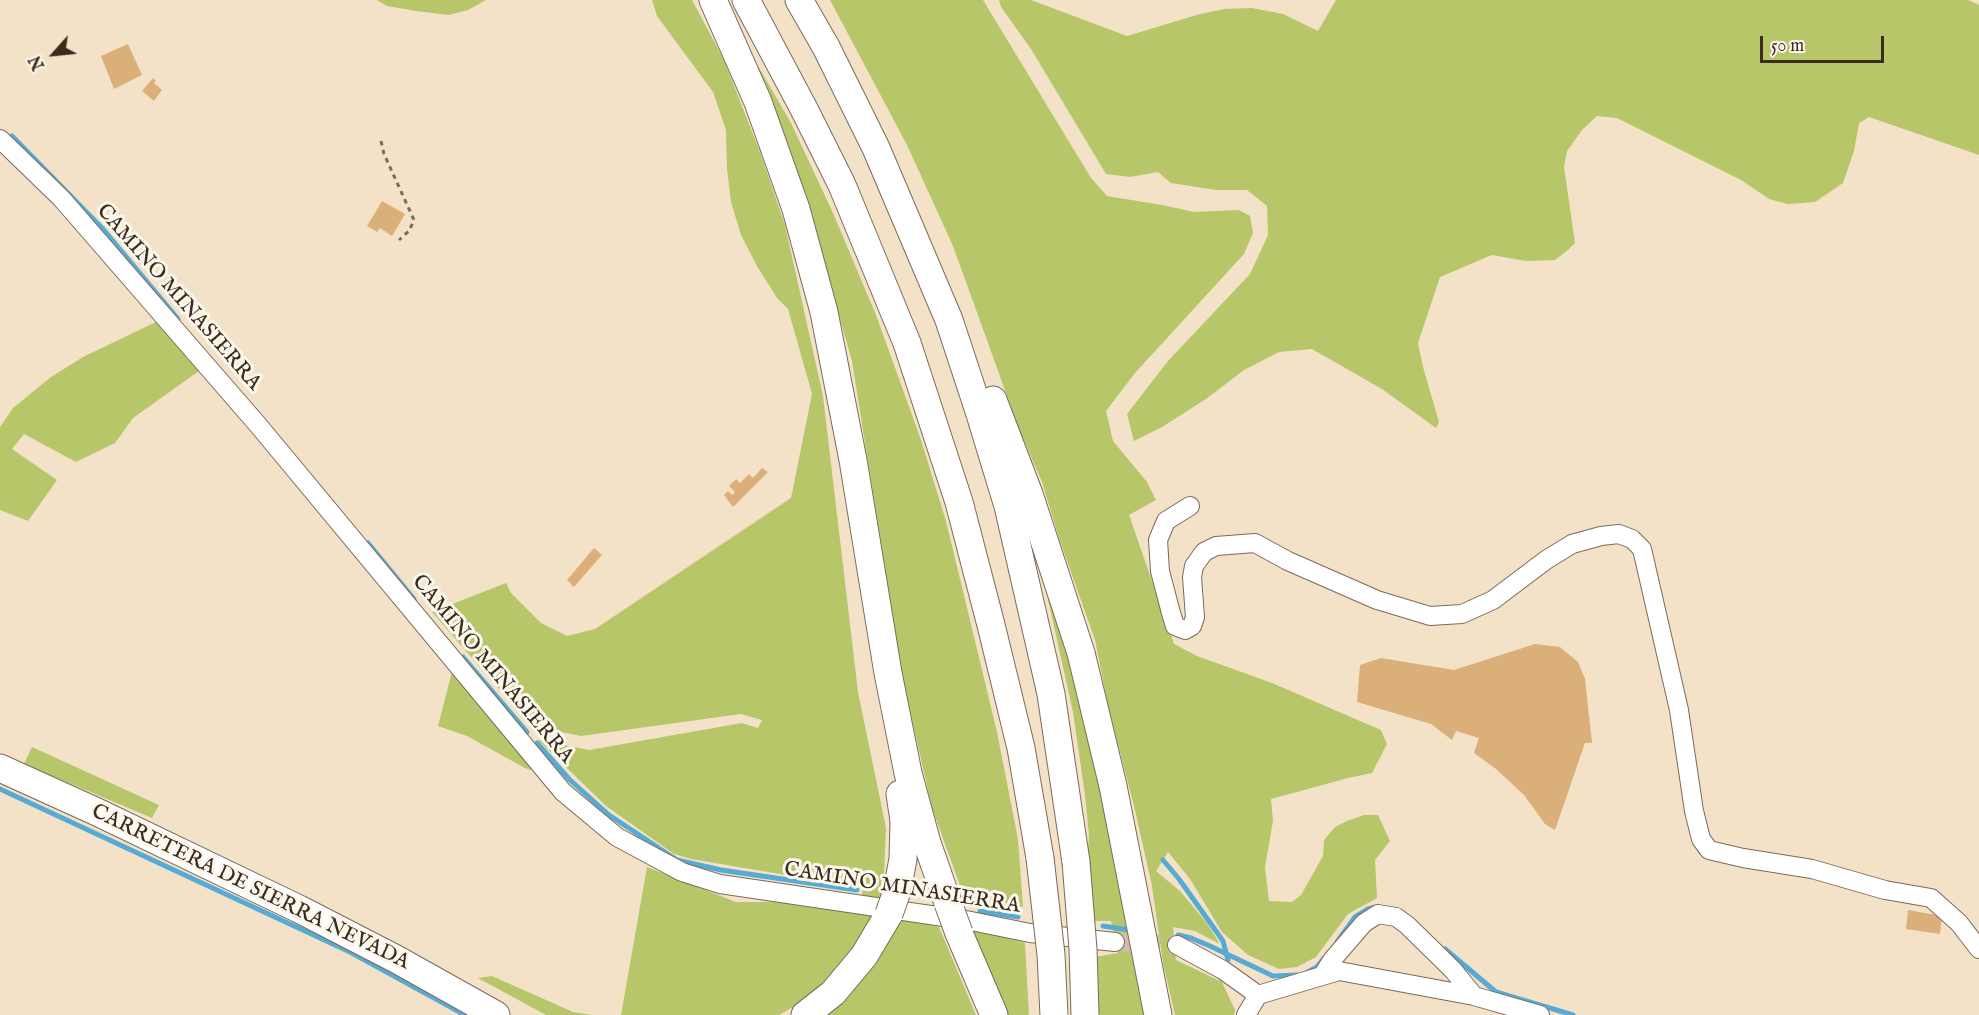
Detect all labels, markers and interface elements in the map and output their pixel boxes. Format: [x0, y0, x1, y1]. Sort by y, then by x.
north arrow [24, 24, 84, 84]
scale bar [1763, 24, 1888, 62]
text: 50 m [1771, 35, 1804, 58]
text: N [26, 51, 50, 73]
street label: CAMINO MINASIERRA [90, 200, 266, 396]
street label: CAMINO MINASIERRA [406, 570, 578, 770]
street label: CARRETERA DE SIERRA NEVADA [87, 800, 413, 976]
street label: CAMINO MINASIERRA [782, 858, 1022, 920]

